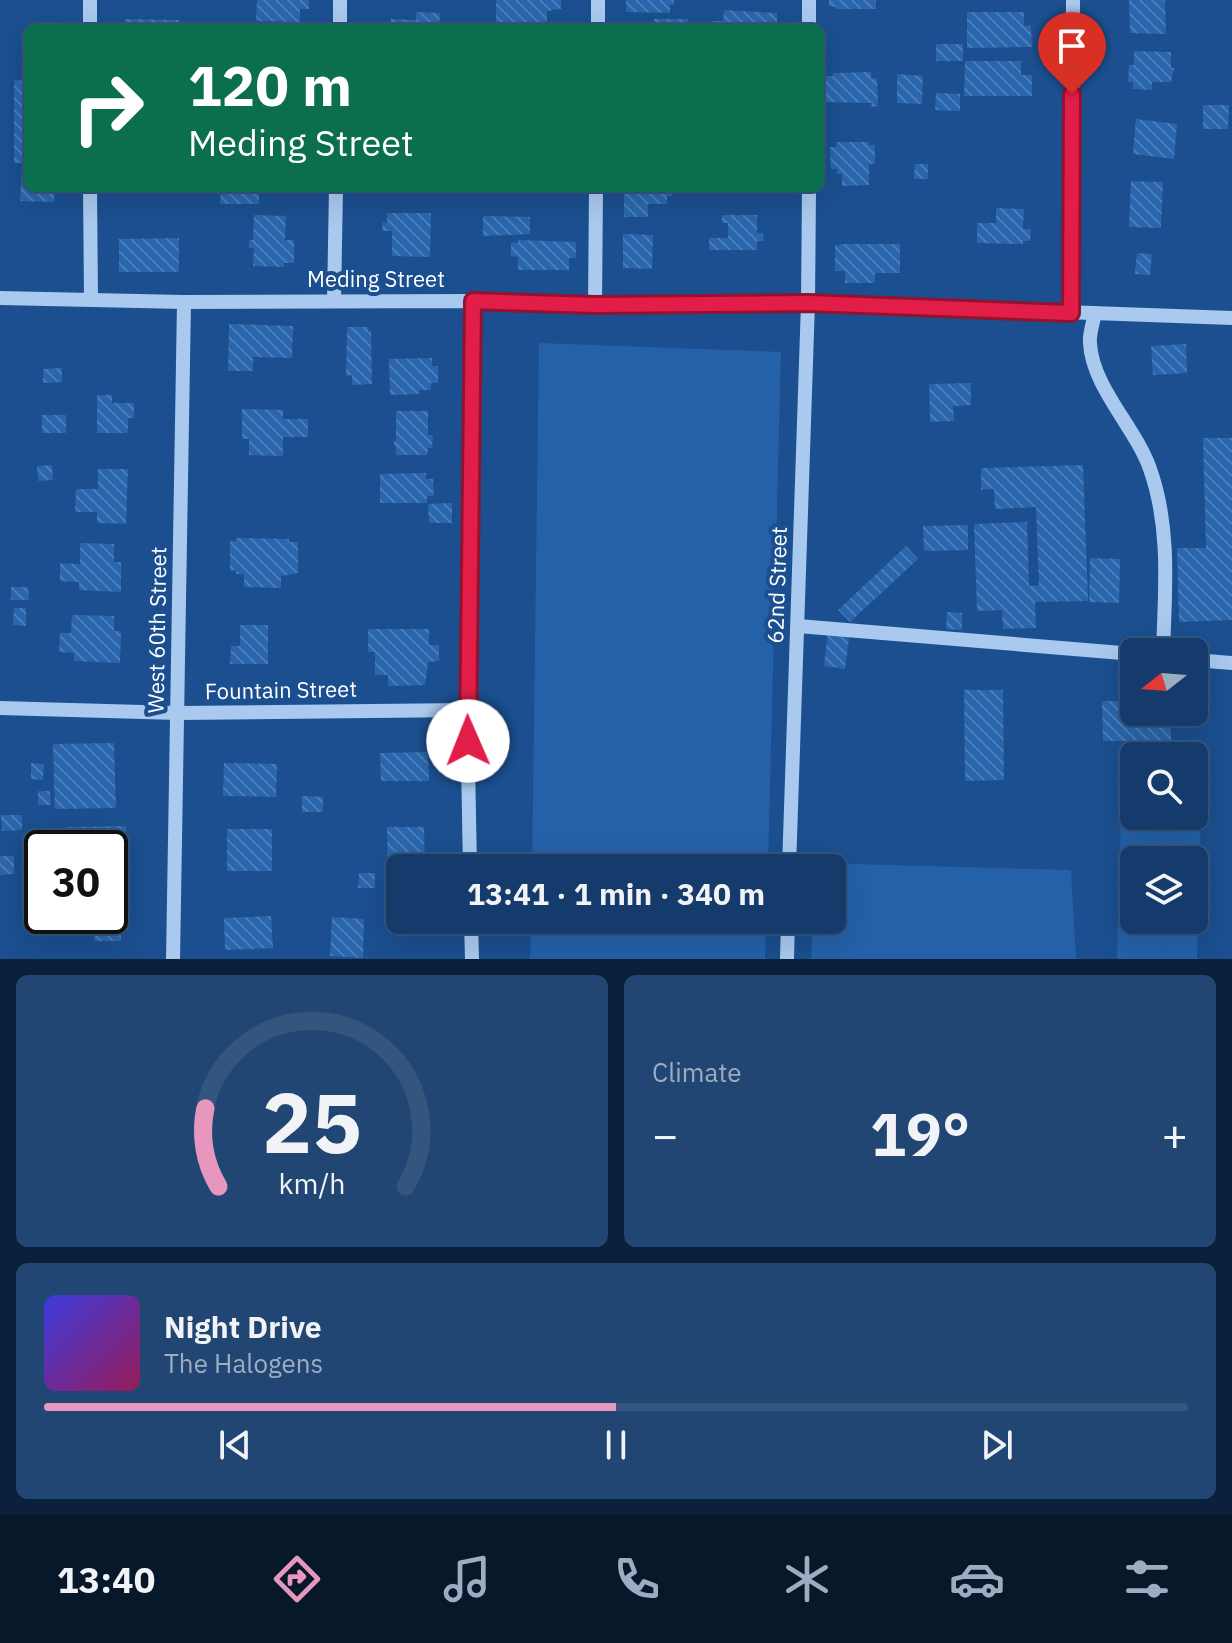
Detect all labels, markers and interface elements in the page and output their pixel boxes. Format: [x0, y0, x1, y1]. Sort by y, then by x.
pin [1038, 12, 1106, 94]
icon: arrive [1050, 24, 1094, 68]
text: 120 m [188, 49, 352, 121]
icon: right [56, 56, 160, 160]
text: Meding Street [188, 119, 414, 166]
street label: Meding Street [307, 264, 445, 293]
street label: 62nd Street [760, 526, 793, 644]
street label: West 60th Street [141, 546, 172, 714]
north arrow [1120, 638, 1208, 726]
map controls [1120, 638, 1208, 934]
street label: Fountain Street [205, 674, 357, 705]
position arrow [426, 699, 510, 783]
button: search [1120, 742, 1208, 830]
speed limit sign: 30 [24, 830, 128, 934]
button: layers [1120, 846, 1208, 934]
text: 13:41 · 1 min · 340 m [467, 874, 765, 913]
text: Climate [652, 1055, 742, 1089]
text: 25 [262, 1068, 362, 1176]
text: 19° [870, 1094, 970, 1173]
text: − [652, 1106, 678, 1163]
text: + [1162, 1106, 1188, 1163]
text: km/h [278, 1165, 346, 1202]
text: Night Drive [164, 1307, 322, 1346]
text: The Halogens [164, 1346, 323, 1380]
icon: previous [213, 1423, 257, 1467]
icon: pause [594, 1423, 638, 1467]
icon: next [975, 1423, 1019, 1467]
icon: directions [269, 1551, 325, 1607]
icon: music [439, 1551, 495, 1607]
icon: phone [609, 1551, 665, 1607]
icon: climate [779, 1551, 835, 1607]
icon: car [949, 1551, 1005, 1607]
icon: filters [1119, 1551, 1175, 1607]
text: 13:40 [57, 1556, 155, 1603]

